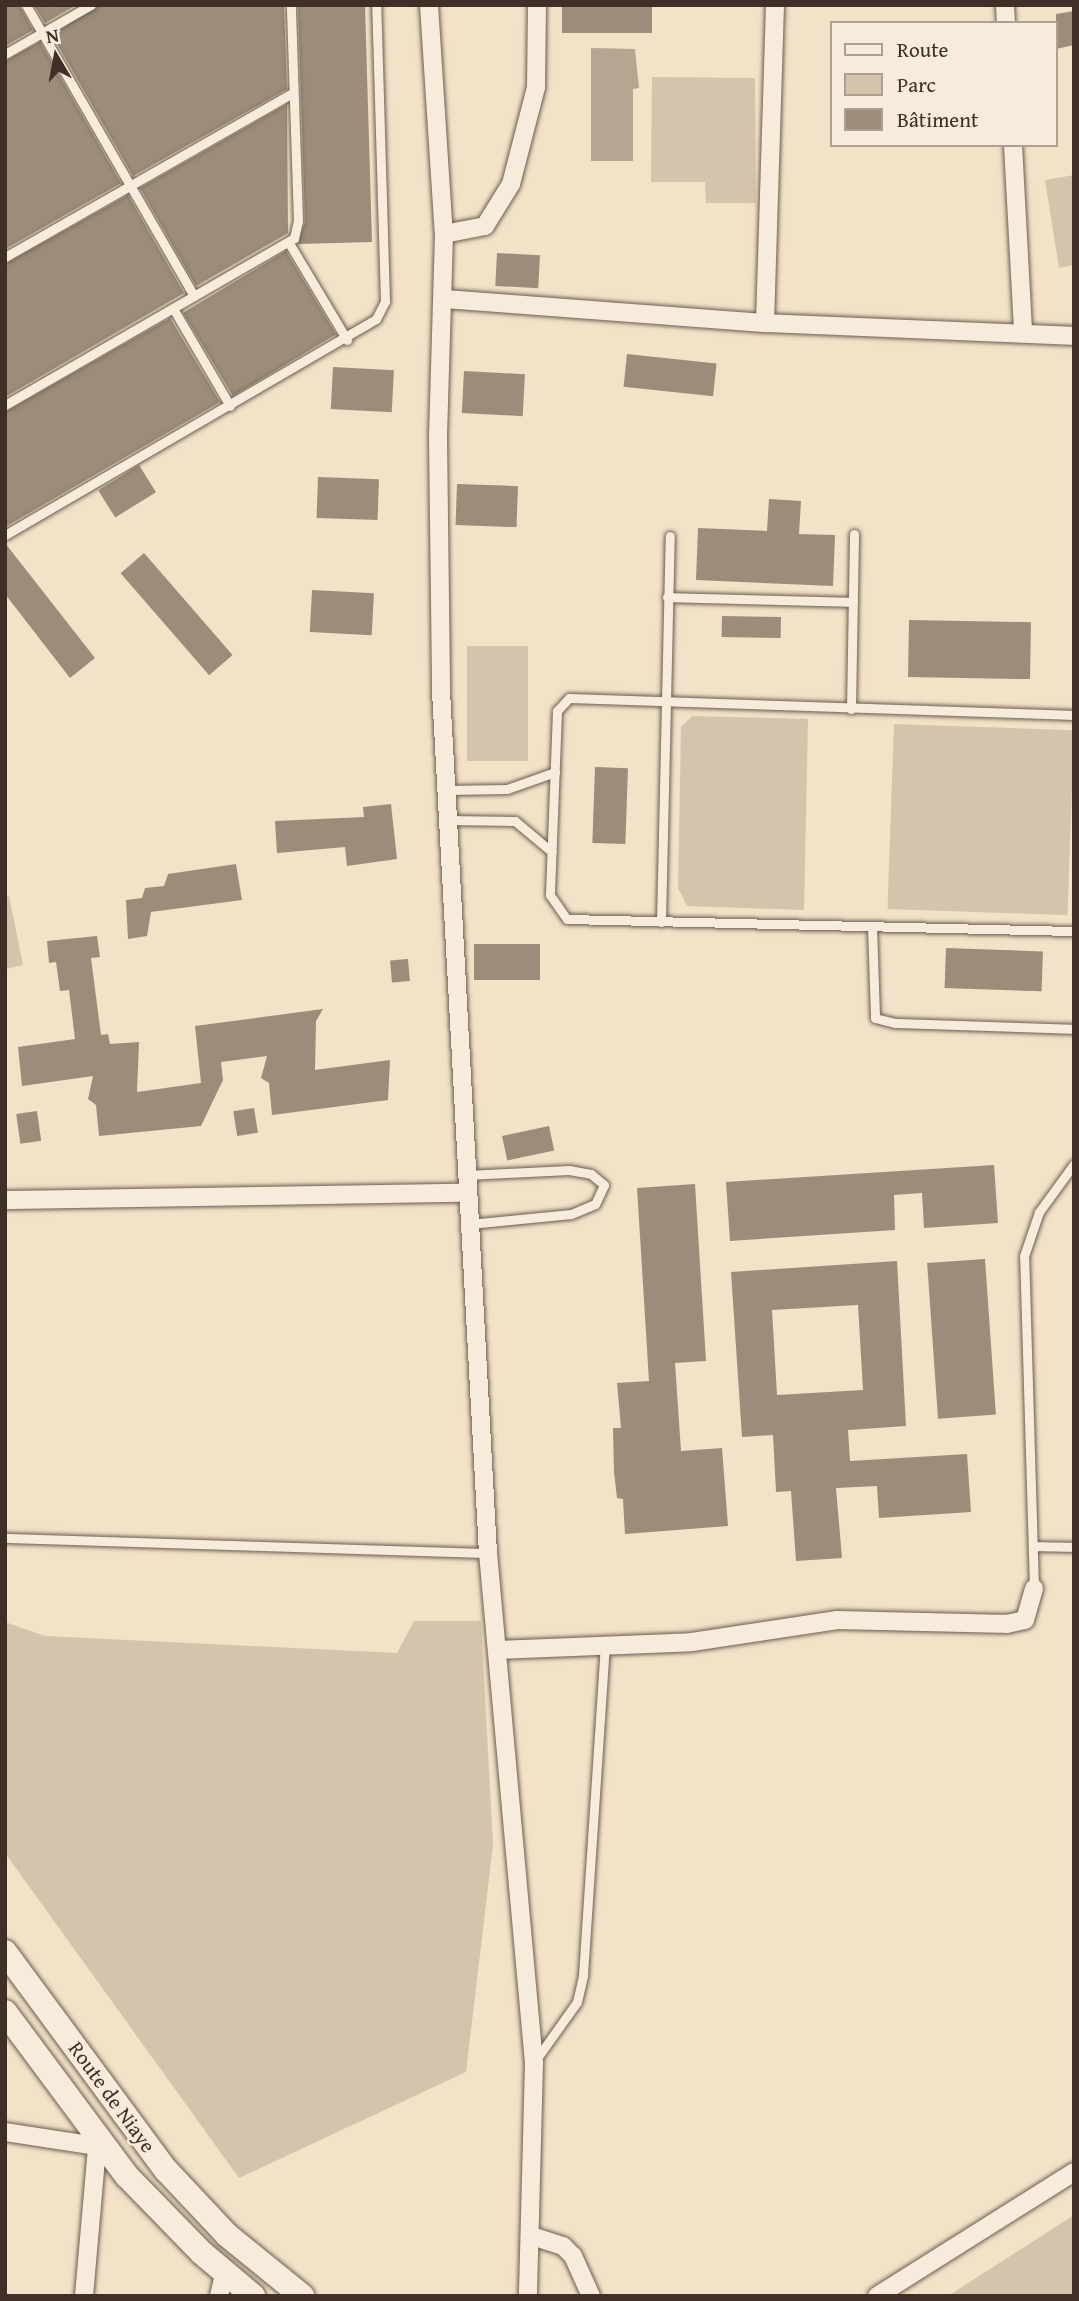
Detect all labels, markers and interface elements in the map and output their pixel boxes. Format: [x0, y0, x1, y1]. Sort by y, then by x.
text: N [44, 20, 61, 50]
north arrow [21, 21, 91, 91]
legend [830, 21, 1058, 147]
text: Route [897, 34, 948, 65]
text: Parc [897, 69, 936, 100]
text: Bâtiment [897, 104, 978, 135]
street label: Route de Niaye [63, 2037, 161, 2157]

